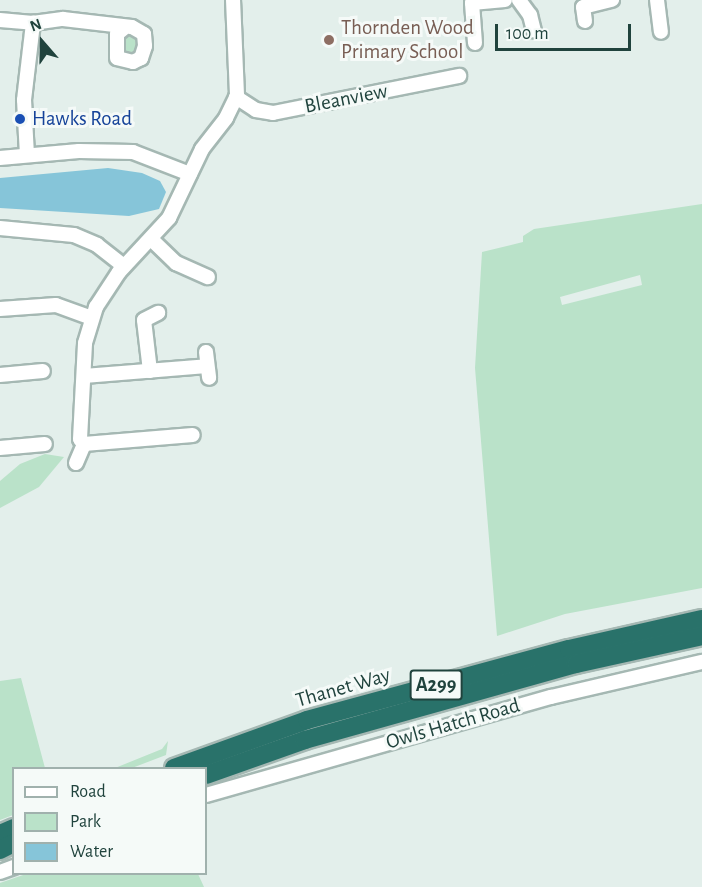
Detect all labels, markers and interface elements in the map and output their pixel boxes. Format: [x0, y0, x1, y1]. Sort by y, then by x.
north arrow [12, 12, 72, 72]
scale bar [498, 12, 634, 50]
place label: Thornden Wood Primary School [341, 15, 474, 65]
text: N [28, 16, 44, 35]
text: 100 m [506, 25, 549, 43]
marker: Thornden Wood Primary School [322, 33, 336, 47]
street label: Bleanview [302, 79, 390, 119]
place label: Hawks Road [32, 106, 132, 132]
marker: Hawks Road [13, 112, 27, 126]
street label: Thanet Way [293, 662, 393, 714]
road number: A299 [409, 668, 463, 702]
street label: Owls Hatch Road [383, 693, 523, 755]
legend [12, 767, 207, 875]
text: Road [70, 783, 106, 801]
text: Park [70, 813, 101, 831]
text: Water [70, 843, 113, 861]

